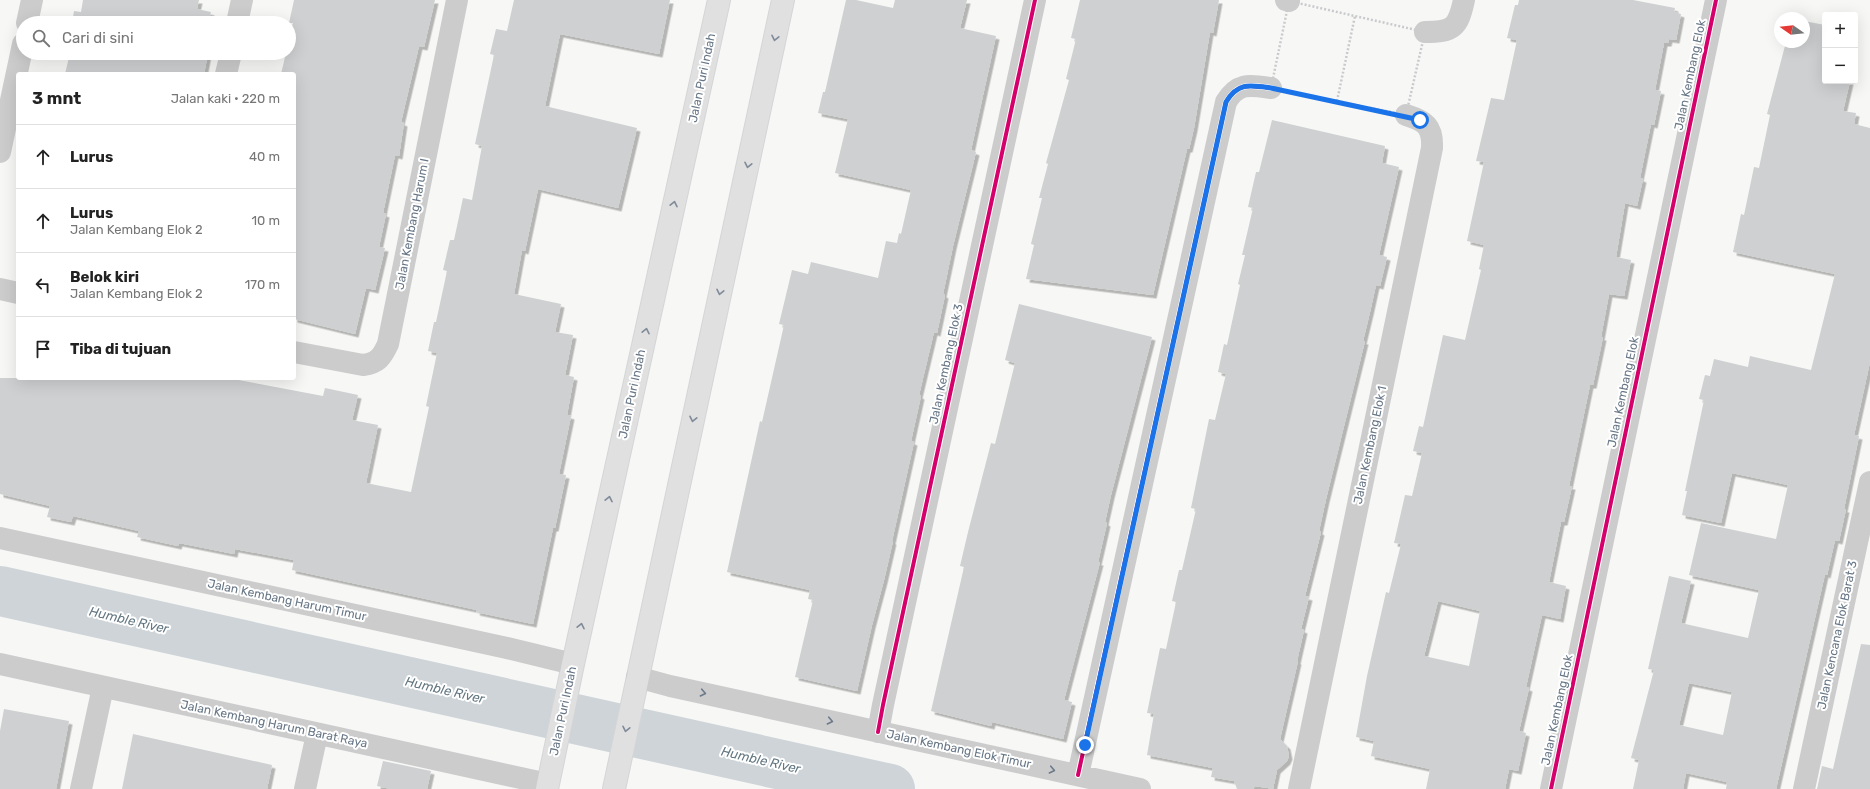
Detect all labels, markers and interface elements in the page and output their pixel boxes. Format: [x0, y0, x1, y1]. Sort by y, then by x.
north arrow [1774, 12, 1810, 48]
map controls [1822, 12, 1858, 84]
button: + [1822, 12, 1858, 48]
search box [16, 16, 296, 60]
street label: Jalan Kembang Elok [1671, 18, 1709, 132]
icon: search [30, 27, 52, 49]
text: Cari di sini [62, 29, 134, 47]
street label: Jalan Puri Indah [686, 32, 718, 124]
one-way arrow [772, 35, 780, 41]
button: − [1822, 48, 1858, 84]
text: 3 mnt [32, 88, 81, 108]
text: Jalan kaki · 220 m [171, 91, 280, 106]
route start [1411, 111, 1429, 129]
icon: ahead [32, 146, 54, 168]
text: Lurus [70, 148, 113, 166]
text: 40 m [249, 149, 280, 164]
street label: Jalan Kembang Harum I [392, 157, 432, 291]
one-way arrow [744, 162, 752, 168]
one-way arrow [670, 201, 678, 207]
text: Lurus [70, 204, 113, 222]
icon: ahead [32, 210, 54, 232]
text: 10 m [251, 213, 280, 228]
text: Jalan Kembang Elok 2 [70, 222, 203, 237]
text: Belok kiri [70, 268, 139, 286]
icon: left [32, 274, 54, 296]
text: 170 m [245, 277, 280, 292]
text: Jalan Kembang Elok 2 [70, 286, 203, 301]
one-way arrow [717, 289, 725, 295]
street label: Jalan Kembang Elok 3 [926, 303, 966, 425]
one-way arrow [642, 328, 650, 334]
street label: Jalan Kembang Elok [1604, 335, 1642, 449]
icon: arrive [32, 338, 54, 360]
text: Tiba di tujuan [70, 340, 171, 358]
street label: Jalan Puri Indah [616, 348, 648, 440]
street label: Jalan Kembang Elok 1 [1351, 385, 1389, 505]
one-way arrow [689, 416, 697, 423]
one-way arrow [605, 496, 613, 502]
street label: Jalan Kencana Elok Barat 3 [1814, 559, 1860, 711]
street label: Jalan Kembang Harum Timur [206, 576, 368, 624]
water label: Humble River [88, 604, 171, 637]
one-way arrow [577, 623, 585, 629]
street label: Jalan Kembang Elok [1538, 653, 1576, 767]
street label: Jalan Puri Indah [547, 665, 579, 757]
water label: Humble River [404, 674, 487, 707]
one-way arrow [700, 689, 706, 697]
street label: Jalan Kembang Harum Barat Raya [179, 697, 369, 751]
one-way arrow [827, 717, 833, 725]
one-way arrow [623, 725, 631, 732]
street label: Jalan Kembang Elok Timur [885, 727, 1033, 771]
route end [1076, 736, 1094, 754]
water label: Humble River [720, 744, 803, 777]
one-way arrow [1049, 765, 1056, 773]

